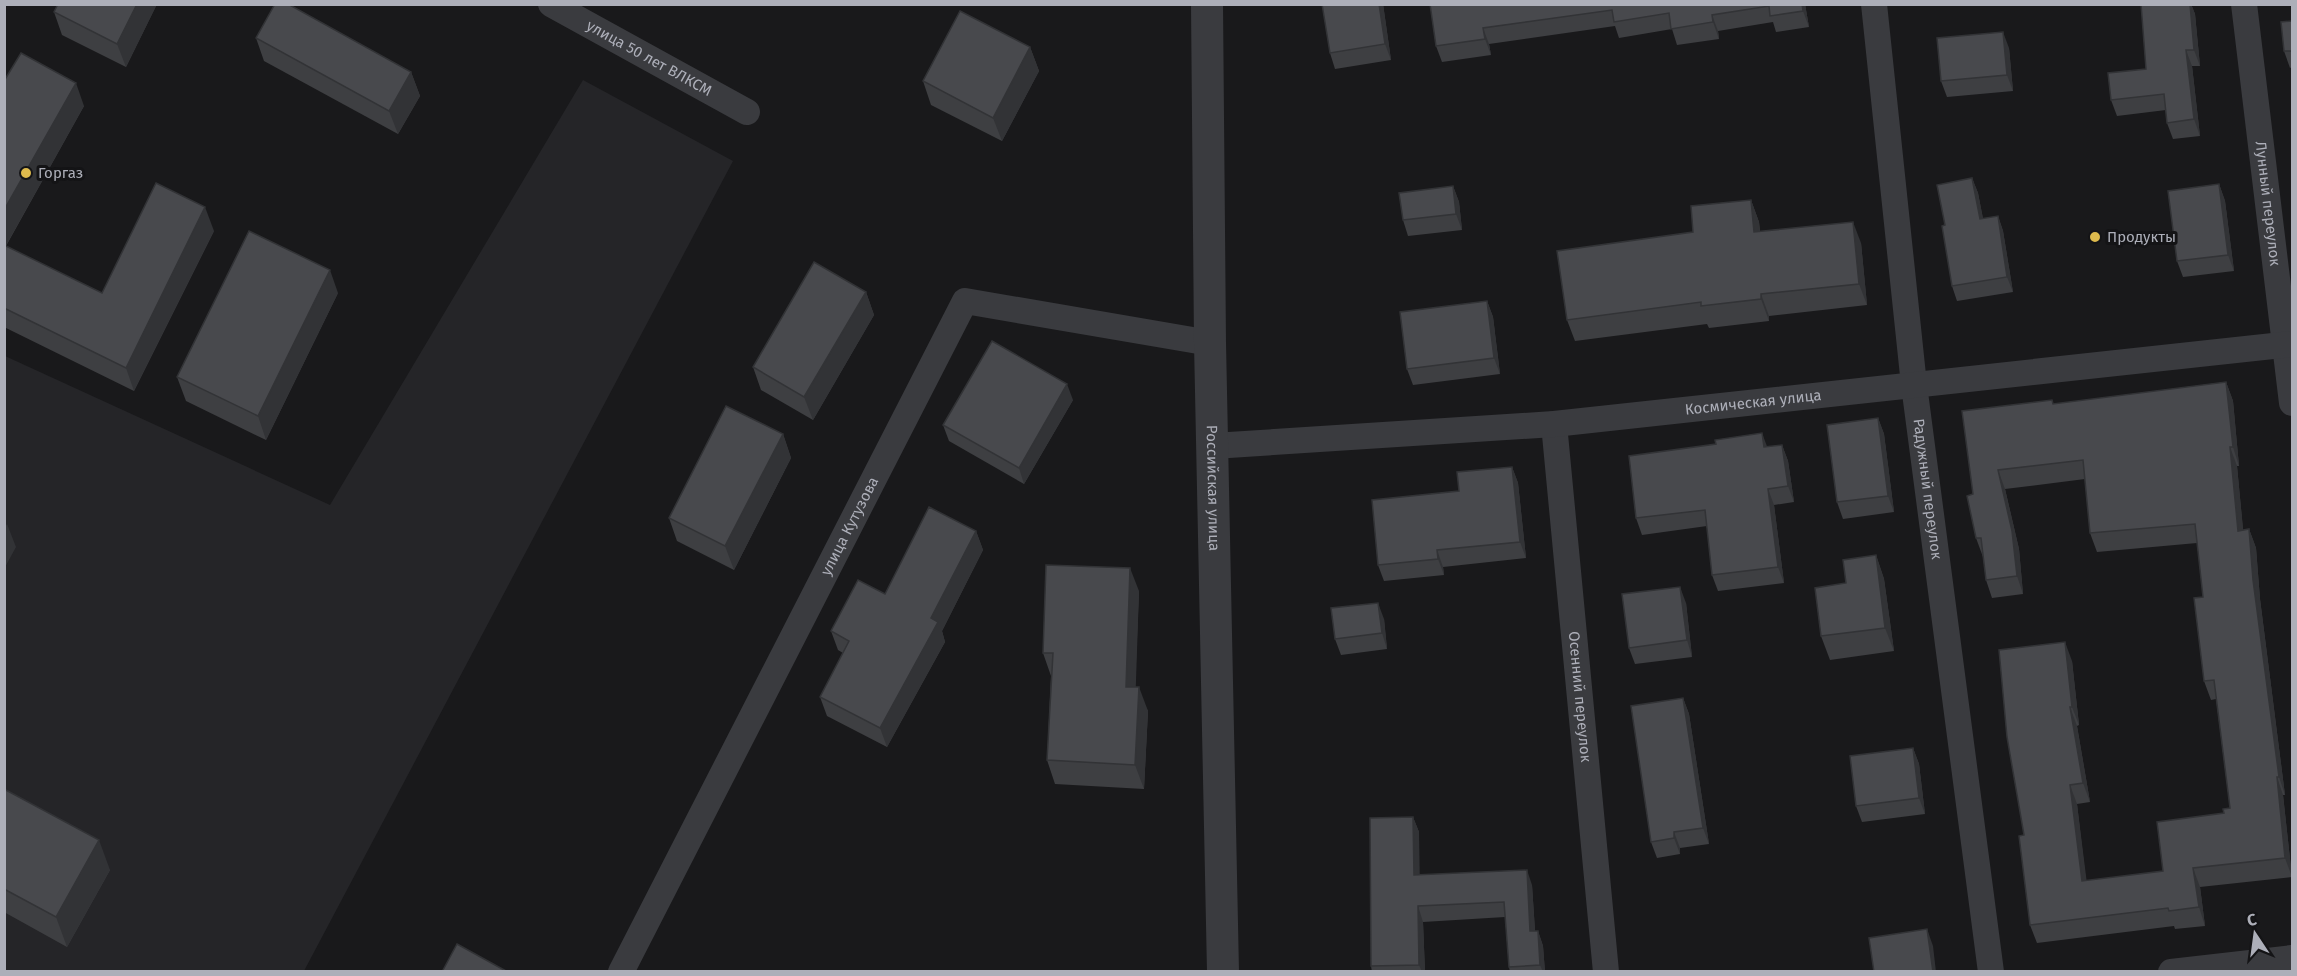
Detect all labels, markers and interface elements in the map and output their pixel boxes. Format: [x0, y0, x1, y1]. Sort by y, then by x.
street label: улица 50 лет ВЛКСМ [583, 16, 715, 100]
street label: Лунный переулок [2252, 140, 2284, 267]
place label: Горгаз [38, 164, 83, 182]
marker: Горгаз [19, 166, 33, 180]
place label: Продукты [2107, 228, 2176, 246]
marker: Продукты [2088, 230, 2102, 244]
street label: Космическая улица [1684, 386, 1822, 419]
street label: Радужный переулок [1909, 417, 1946, 561]
street label: Российская улица [1203, 425, 1223, 551]
street label: улица Кутузова [817, 474, 882, 579]
street label: Осенний переулок [1565, 630, 1595, 763]
north arrow [2225, 904, 2285, 964]
text: С [2245, 909, 2259, 930]

